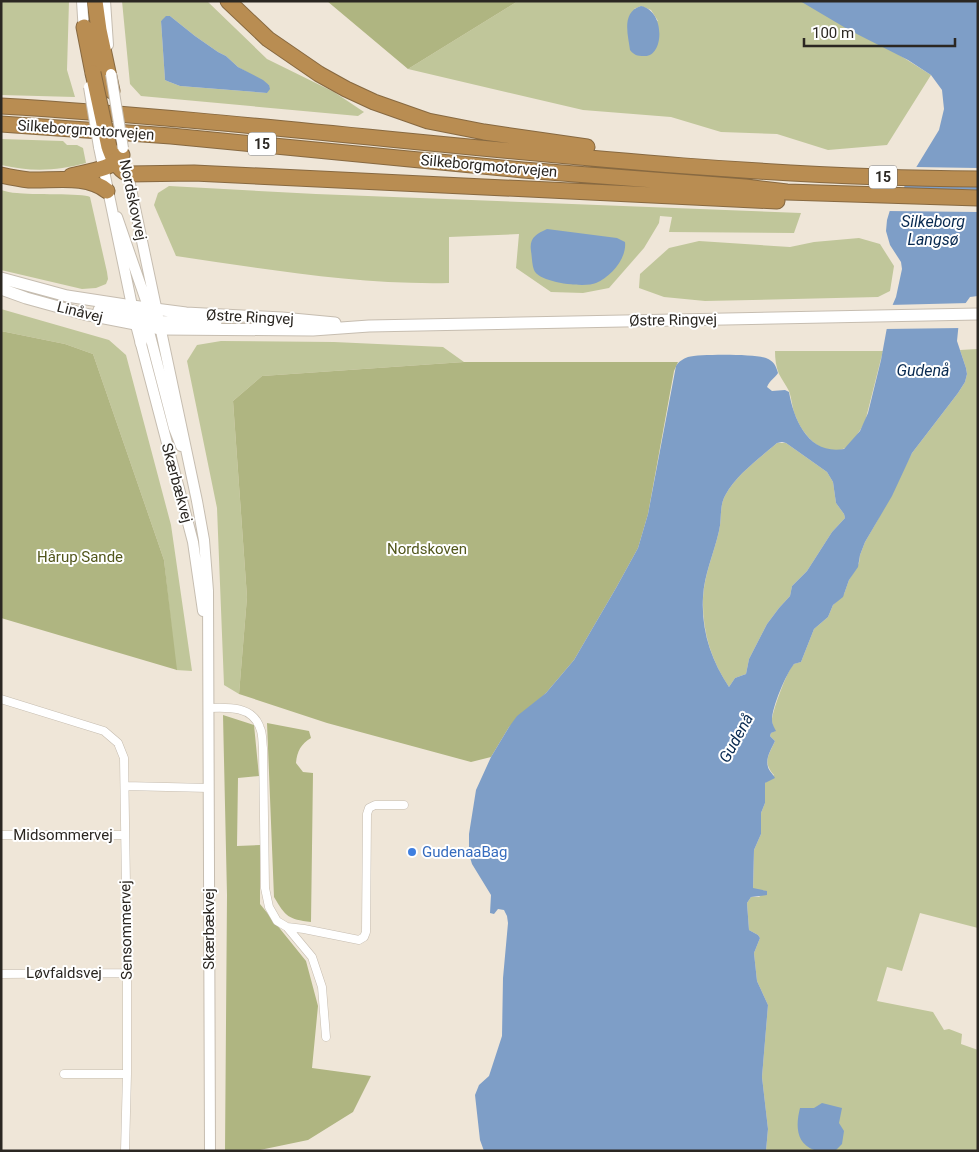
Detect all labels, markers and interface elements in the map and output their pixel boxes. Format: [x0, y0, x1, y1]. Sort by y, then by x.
scale bar [804, 15, 955, 47]
text: 100 m [812, 24, 854, 42]
street label: Silkeborgmotorvejen [17, 116, 155, 144]
road number: 15 [248, 132, 276, 156]
street label: Silkeborgmotorvejen [420, 151, 558, 181]
street label: Nordskovvej [116, 158, 150, 242]
road number: 15 [869, 166, 897, 188]
water label: Silkeborg Langsø [901, 212, 965, 249]
street label: Linåvej [55, 298, 105, 326]
street label: Østre Ringvej [206, 306, 294, 328]
street label: Østre Ringvej [629, 310, 717, 330]
water label: Gudenå [896, 361, 950, 380]
street label: Skærbækvej [158, 441, 196, 525]
park label: Nordskoven [387, 540, 467, 558]
park label: Hårup Sande [37, 548, 123, 566]
water label: Gudenå [715, 710, 757, 766]
street label: Midsommervej [13, 826, 113, 844]
place label: GudenaaBag [422, 843, 507, 861]
marker: GudenaaBag [406, 846, 418, 858]
street label: Sensommervej [116, 880, 136, 980]
street label: Skærbækvej [200, 888, 218, 970]
street label: Løvfaldsvej [26, 964, 102, 982]

